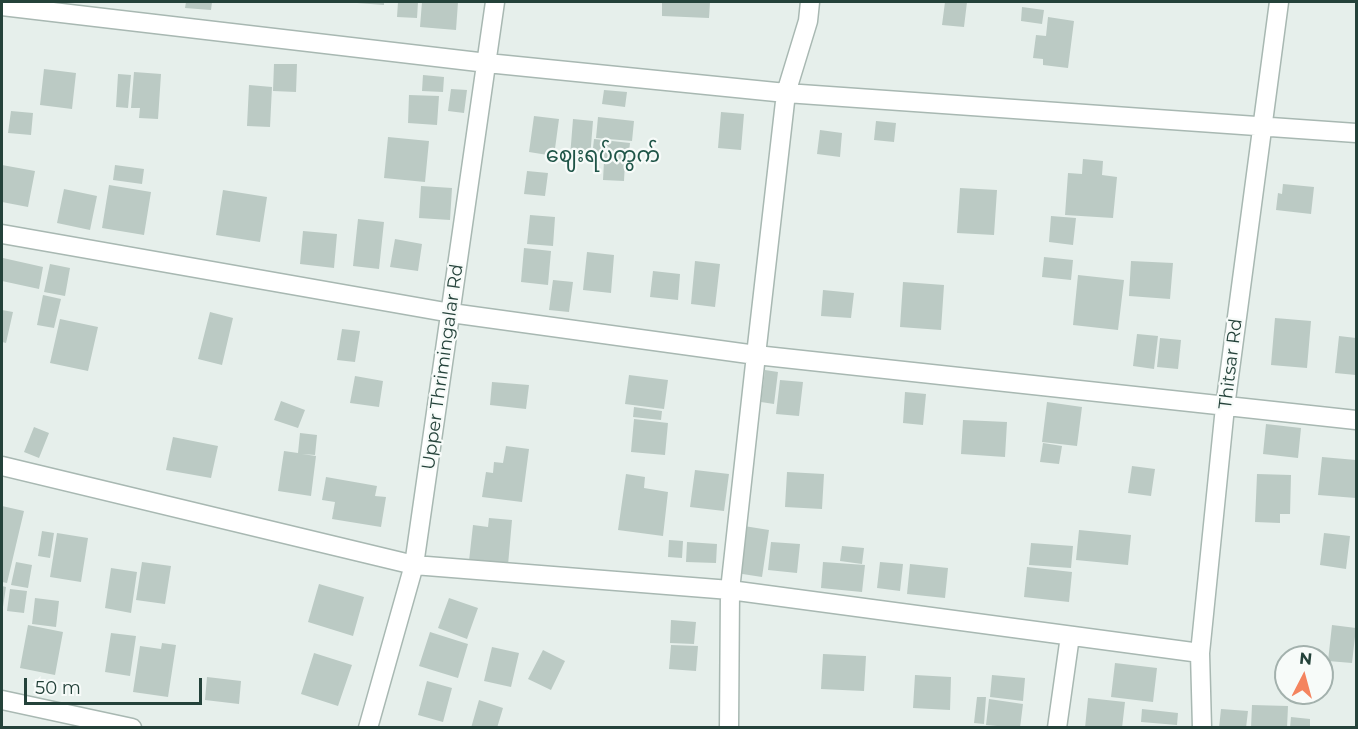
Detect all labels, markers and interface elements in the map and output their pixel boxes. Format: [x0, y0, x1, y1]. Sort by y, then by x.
district label: ဈေးရပ်ကွက် [546, 143, 660, 169]
street label: Upper Thrimingalar Rd [418, 263, 468, 471]
street label: Thitsar Rd [1215, 317, 1247, 411]
north arrow [1274, 645, 1334, 705]
text: N [1298, 648, 1313, 669]
scale bar [27, 666, 206, 704]
text: 50 m [35, 677, 81, 699]

